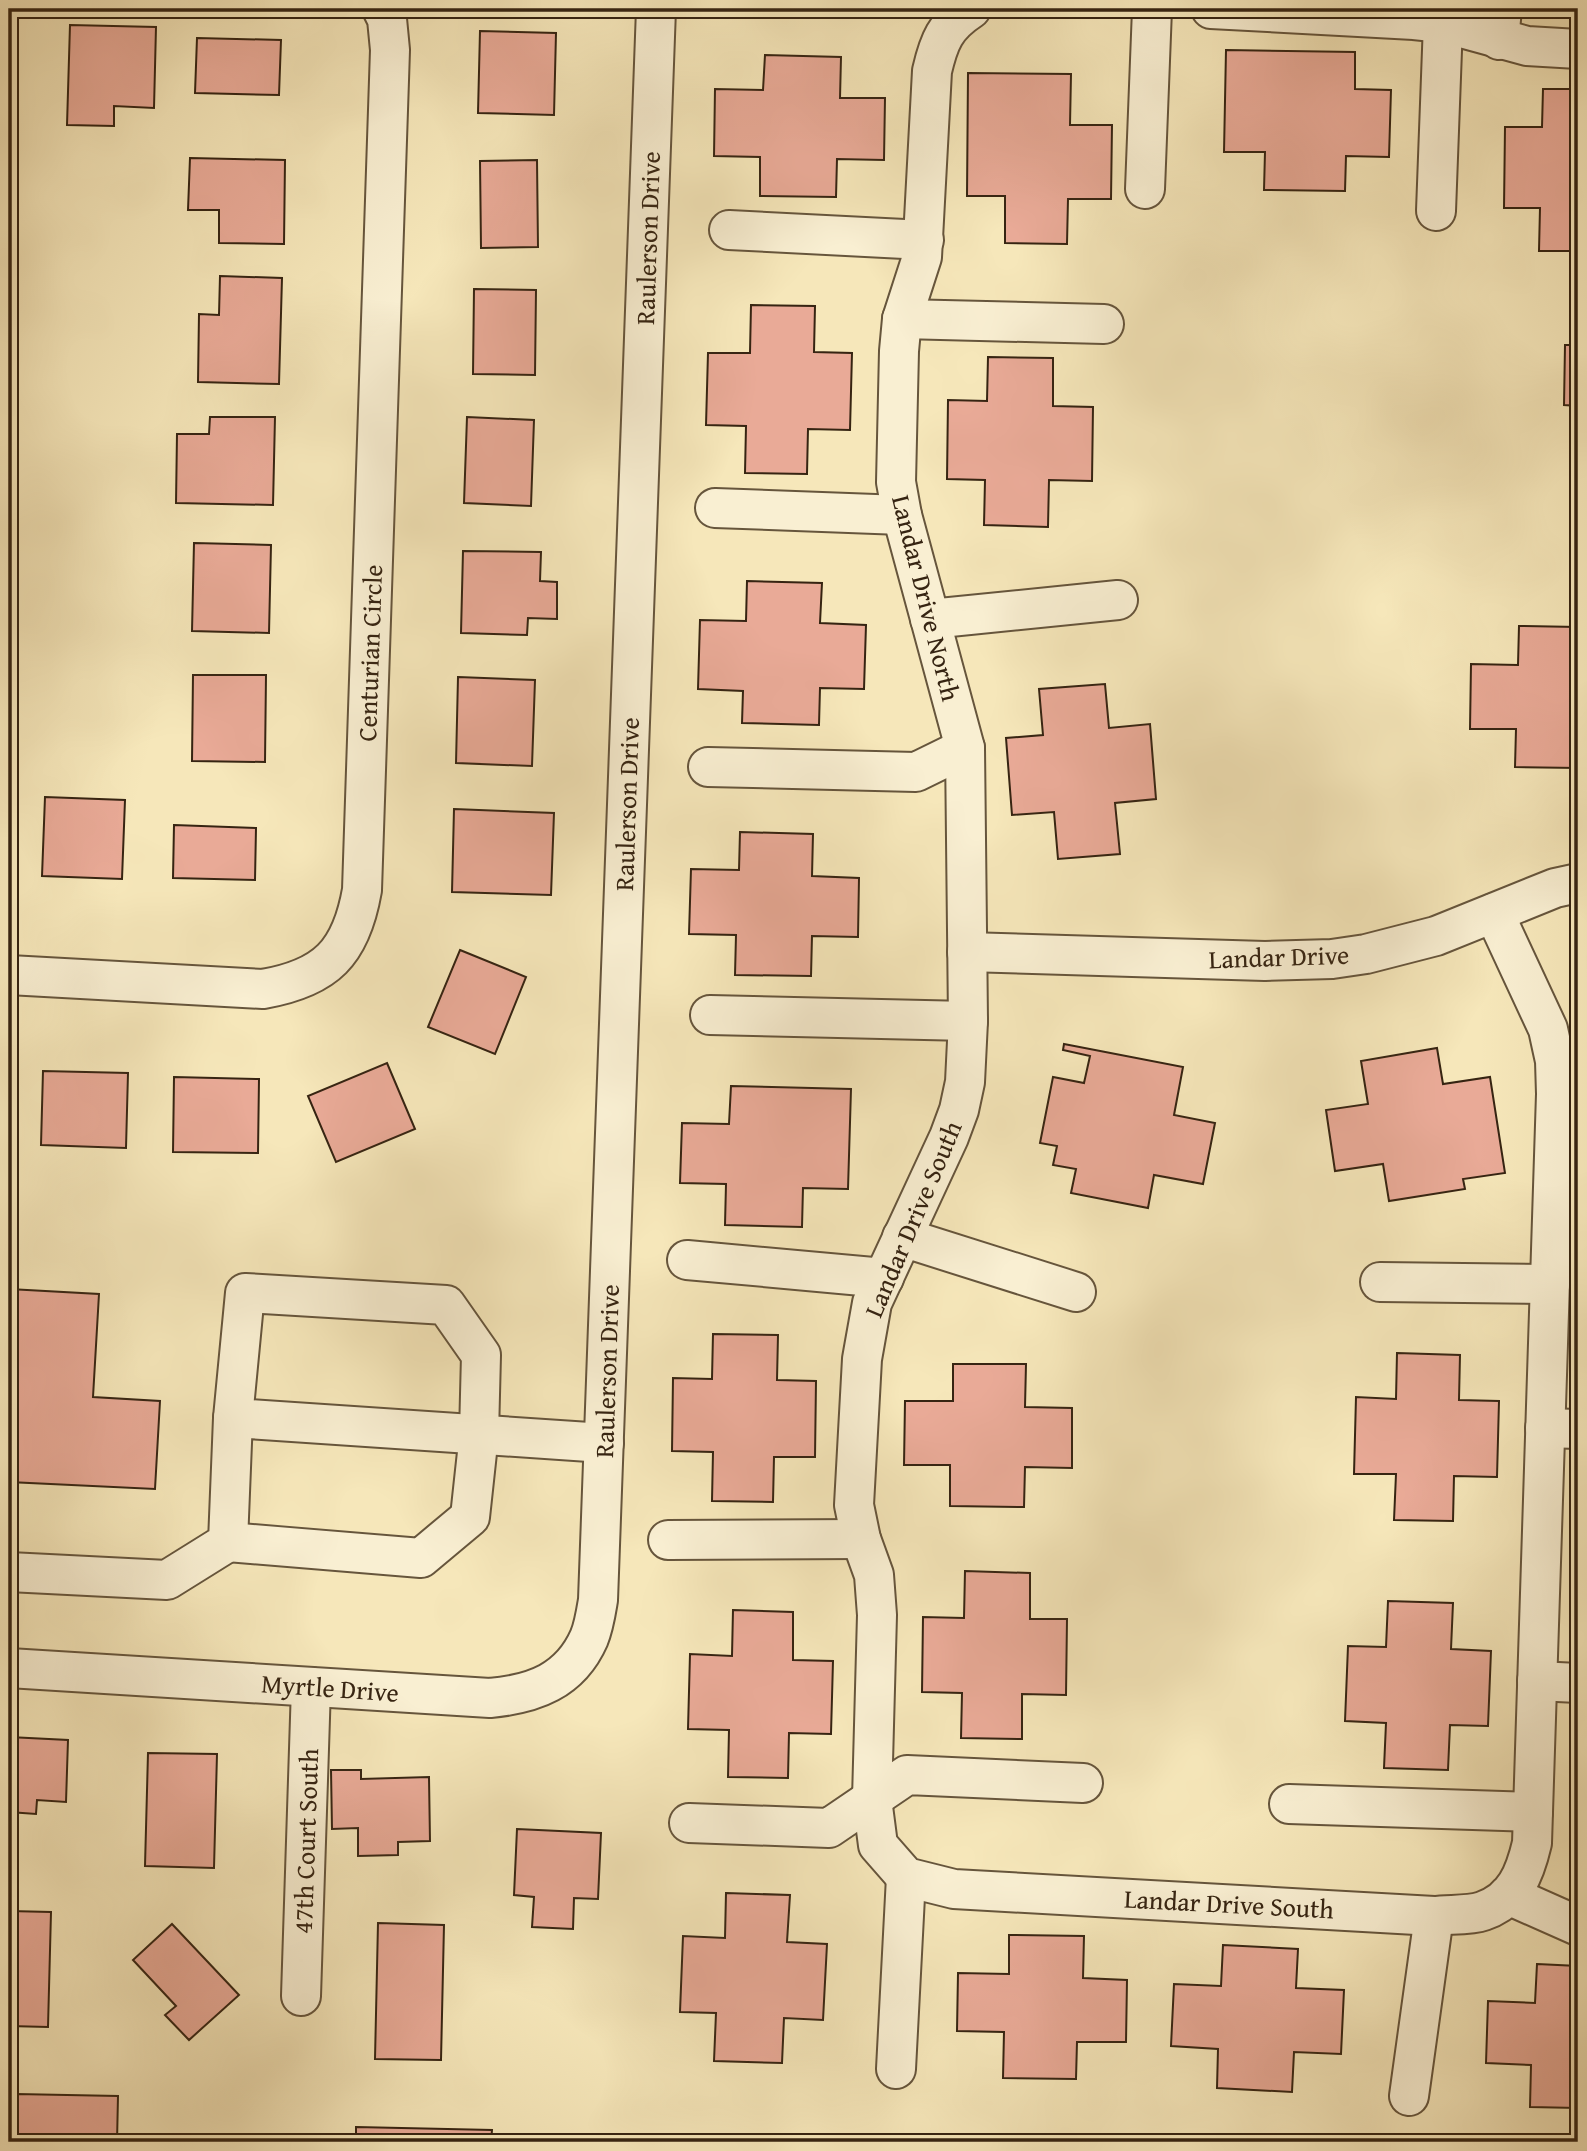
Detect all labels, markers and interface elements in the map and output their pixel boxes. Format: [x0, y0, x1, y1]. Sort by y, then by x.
street label: Raulerson Drive [625, 150, 670, 326]
street label: Landar Drive North [882, 491, 971, 705]
street label: Centurian Circle [347, 564, 392, 742]
street label: Raulerson Drive [604, 716, 649, 892]
street label: Landar Drive [1208, 935, 1350, 978]
street label: Landar Drive South [854, 1114, 972, 1323]
street label: Raulerson Drive [584, 1283, 629, 1459]
street label: Myrtle Drive [260, 1663, 400, 1712]
street label: 47th Court South [283, 1747, 328, 1934]
street label: Landar Drive South [1123, 1879, 1335, 1928]

